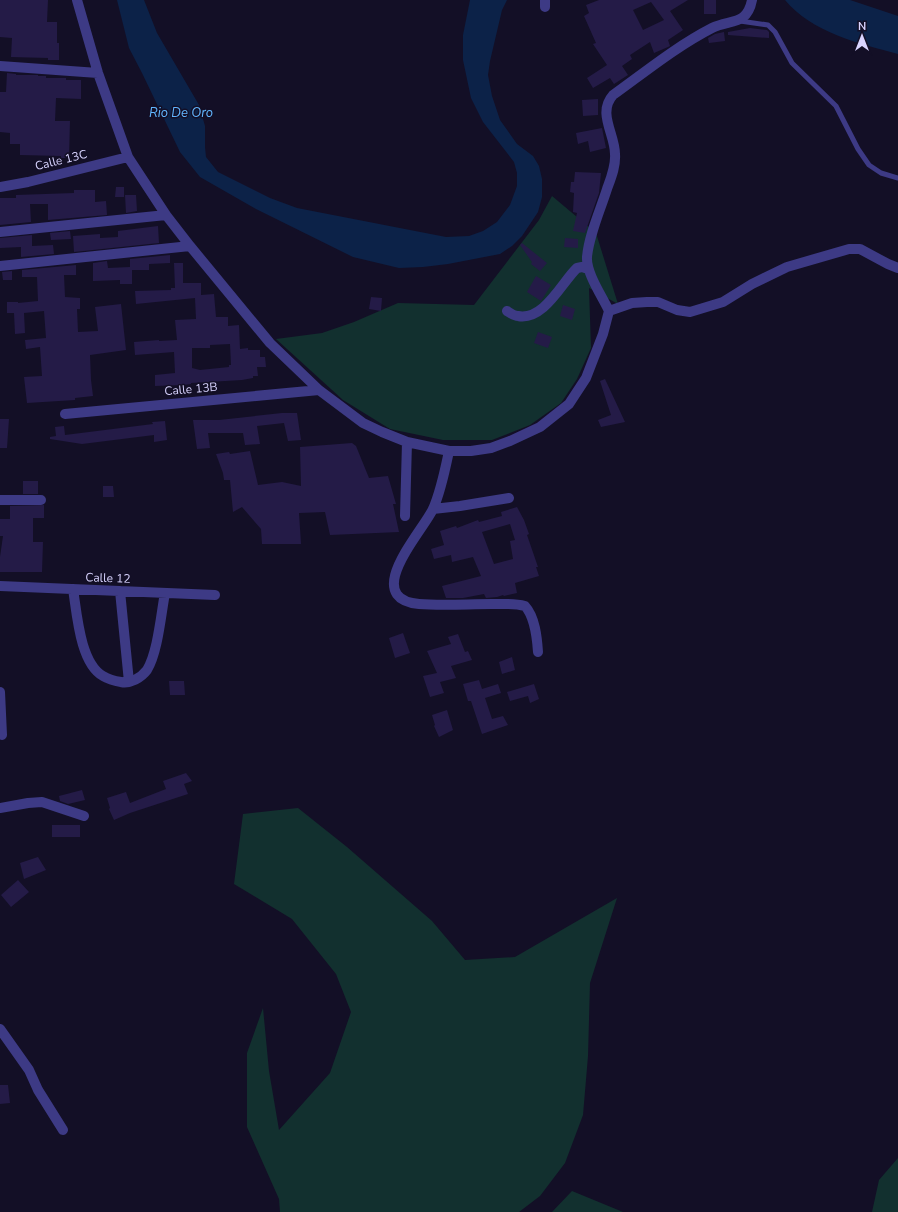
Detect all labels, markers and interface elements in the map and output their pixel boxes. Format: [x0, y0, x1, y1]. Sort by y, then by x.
north arrow [842, 16, 882, 56]
text: N [858, 19, 866, 34]
water label: Rio De Oro [149, 104, 213, 122]
street label: Calle 13C [33, 146, 89, 174]
street label: Calle 13B [164, 379, 218, 399]
street label: Calle 12 [85, 569, 131, 587]

